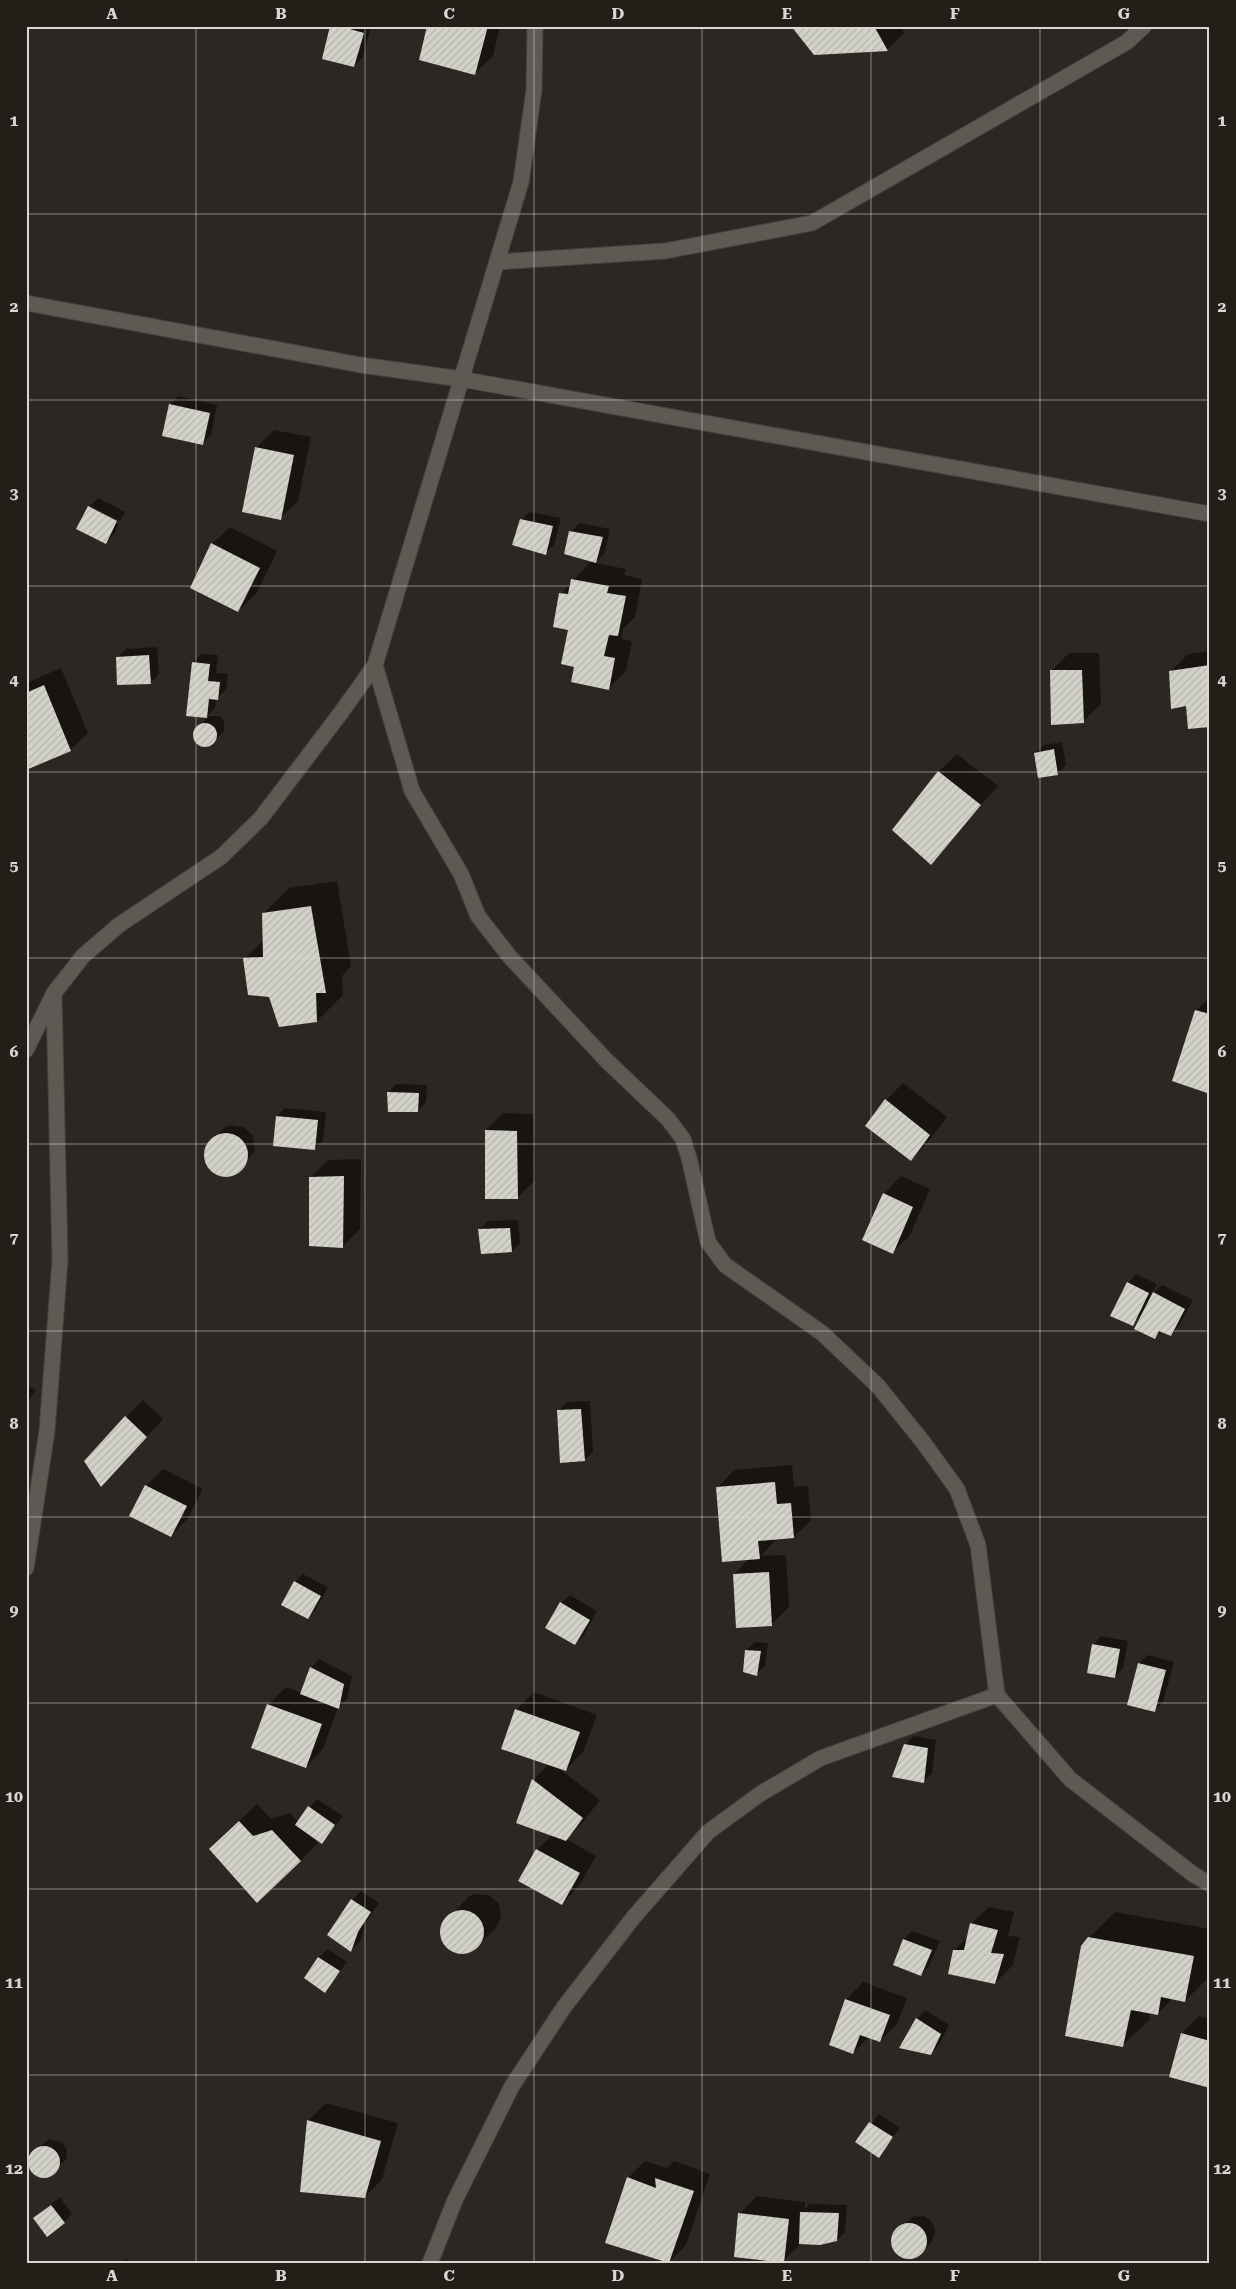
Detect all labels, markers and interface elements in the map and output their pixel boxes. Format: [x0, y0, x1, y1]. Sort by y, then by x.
text: A [106, 4, 118, 23]
text: B [275, 4, 287, 23]
text: C [443, 4, 455, 23]
text: D [612, 4, 625, 23]
text: E [782, 4, 792, 23]
text: F [950, 4, 960, 23]
text: G [1118, 4, 1131, 23]
text: 1 [10, 111, 19, 130]
text: 1 [1218, 111, 1227, 130]
text: 2 [10, 297, 19, 316]
text: 2 [1218, 297, 1227, 316]
text: 3 [10, 484, 19, 503]
text: 3 [1218, 484, 1227, 503]
text: 4 [10, 670, 19, 689]
text: 4 [1218, 670, 1227, 689]
text: 5 [10, 856, 19, 875]
text: 5 [1218, 856, 1227, 875]
text: 6 [10, 1042, 19, 1061]
text: 6 [1218, 1042, 1227, 1061]
text: 7 [10, 1228, 19, 1247]
text: 7 [1218, 1228, 1227, 1247]
text: 8 [10, 1414, 19, 1433]
text: 8 [1218, 1414, 1227, 1433]
text: 9 [10, 1601, 19, 1620]
text: 9 [1218, 1601, 1227, 1620]
text: 10 [5, 1787, 23, 1806]
text: 10 [1213, 1787, 1231, 1806]
text: 11 [5, 1973, 23, 1992]
text: 11 [1213, 1973, 1231, 1992]
text: 12 [5, 2159, 23, 2178]
text: 12 [1213, 2159, 1231, 2178]
text: A [106, 2266, 118, 2285]
text: B [275, 2266, 287, 2285]
text: C [443, 2266, 455, 2285]
text: D [612, 2266, 625, 2285]
text: E [782, 2266, 792, 2285]
text: F [950, 2266, 960, 2285]
text: G [1118, 2266, 1131, 2285]

